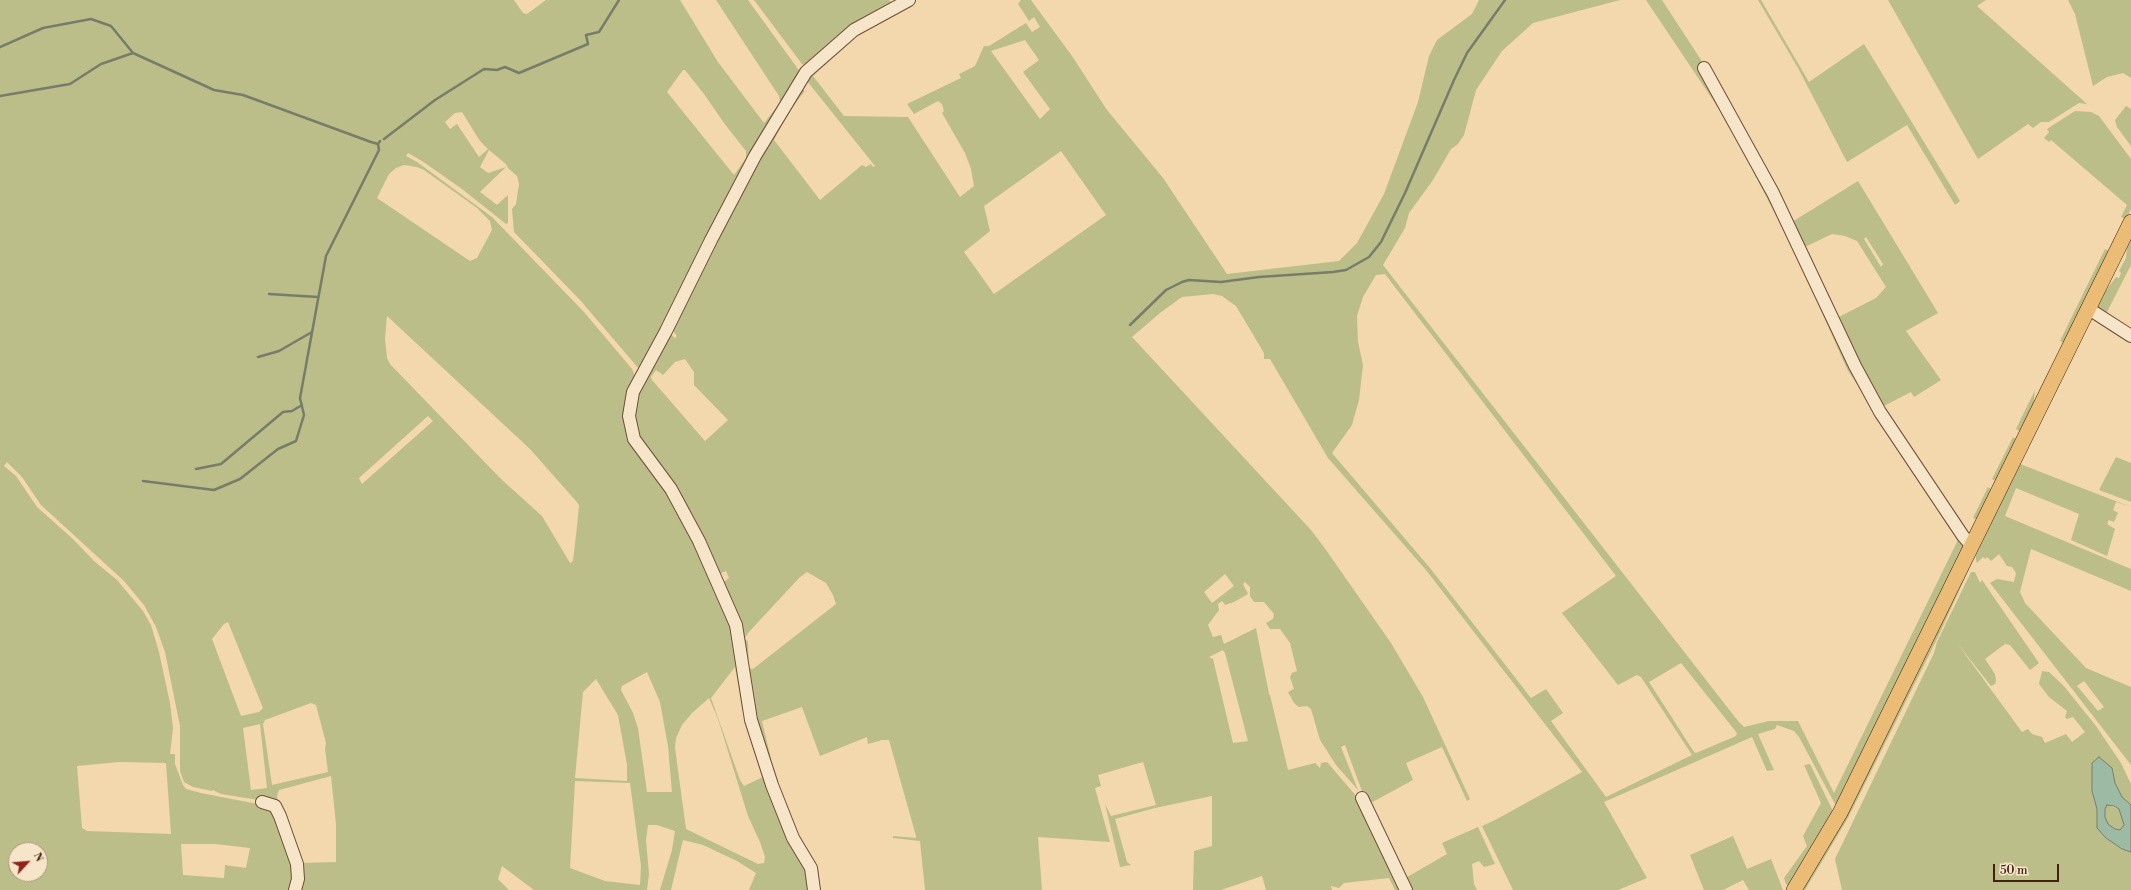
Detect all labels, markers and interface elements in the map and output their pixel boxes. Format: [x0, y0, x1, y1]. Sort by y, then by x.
north arrow [8, 842, 48, 882]
text: N [30, 850, 46, 864]
scale bar [1995, 856, 2061, 882]
text: 50 m [2000, 863, 2028, 878]

